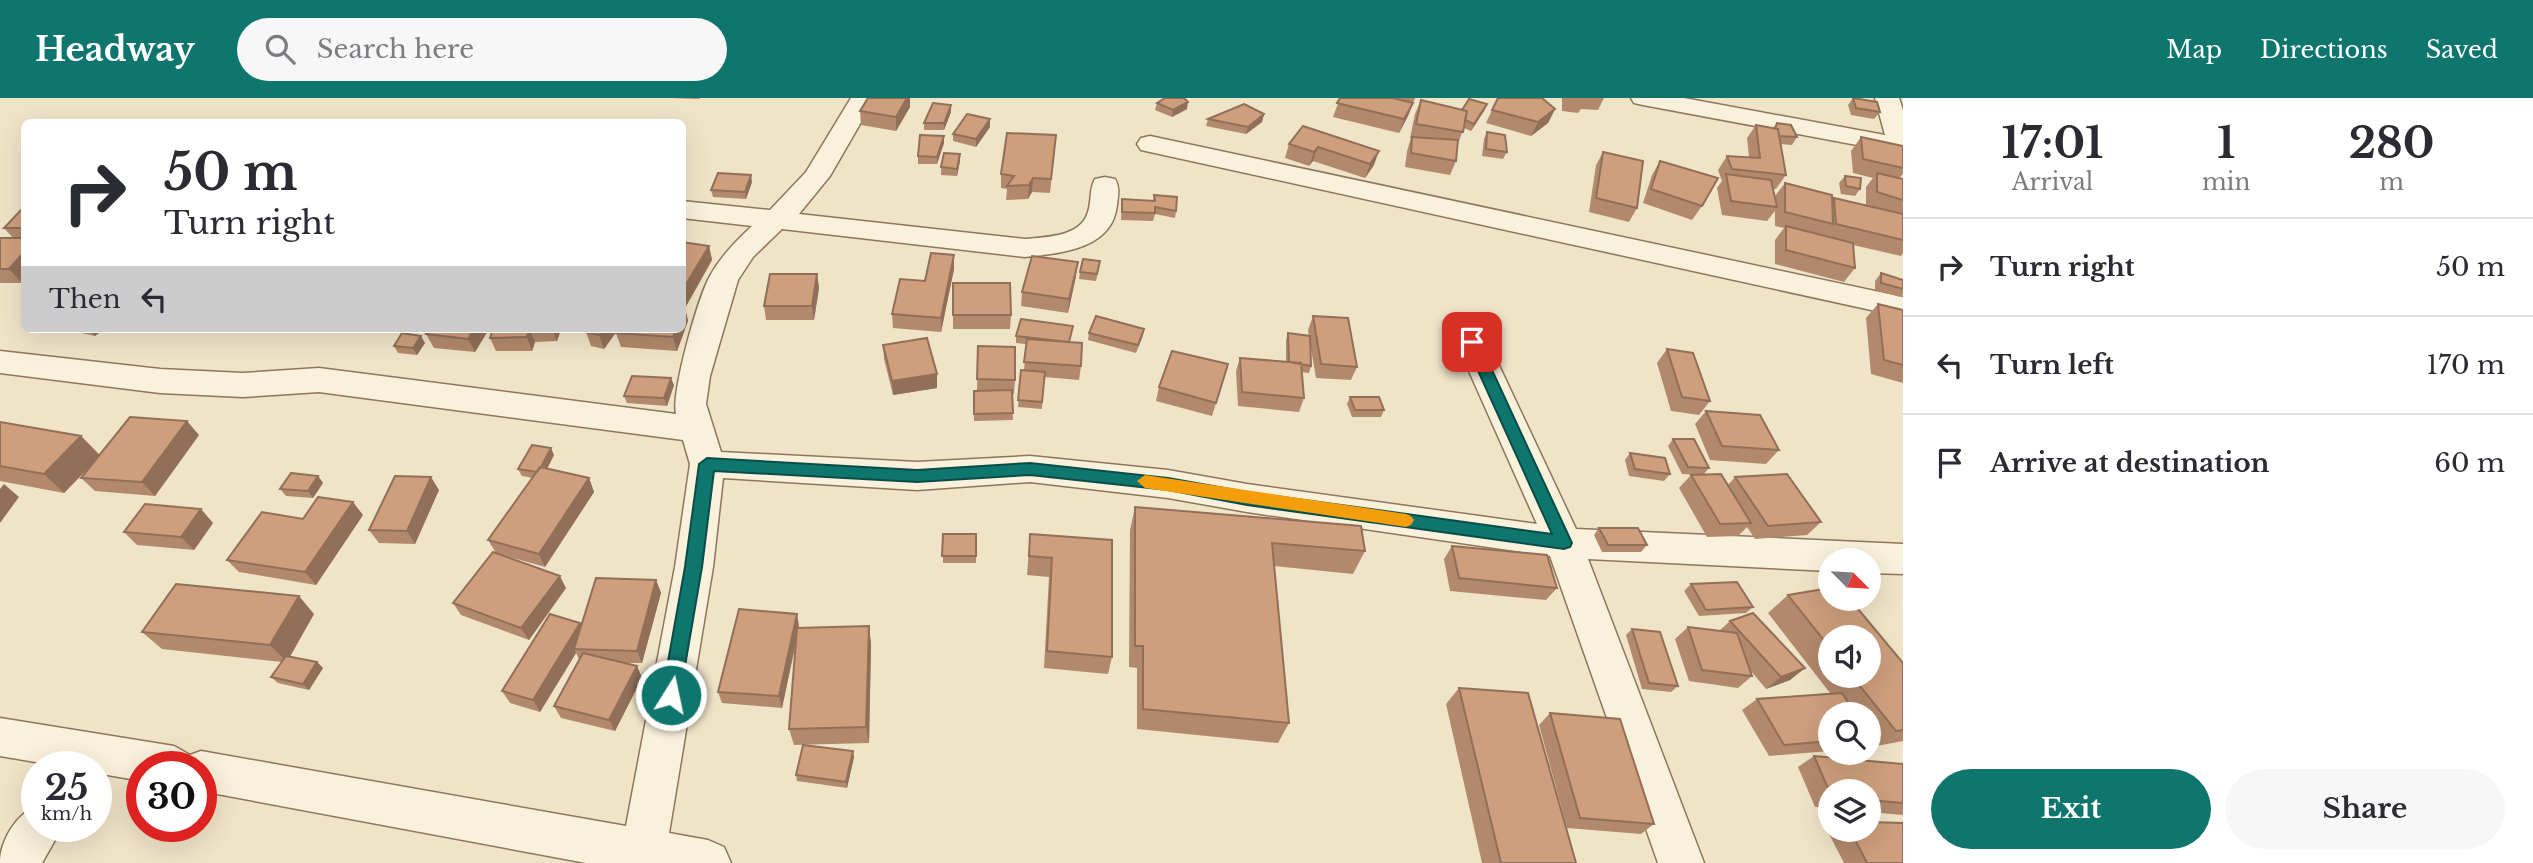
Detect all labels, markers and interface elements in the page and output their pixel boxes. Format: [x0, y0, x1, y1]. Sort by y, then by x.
search box [237, 18, 727, 81]
text: Headway [35, 29, 195, 70]
icon: search [261, 30, 299, 68]
text: Search here [317, 33, 474, 65]
text: Map [2166, 35, 2222, 64]
text: Directions [2260, 35, 2388, 64]
text: Saved [2426, 35, 2498, 64]
text: 17:01 [2001, 117, 2103, 169]
text: 1 [2217, 117, 2235, 169]
text: 280 [2349, 117, 2435, 169]
text: 50 m [164, 142, 297, 203]
icon: right [49, 147, 140, 238]
text: Arrival [2012, 168, 2093, 196]
text: min [2202, 168, 2250, 196]
text: m [2379, 168, 2404, 196]
text: Turn right [164, 203, 335, 243]
icon: right [1931, 248, 1969, 286]
text: Turn right [1990, 251, 2135, 283]
text: 50 m [2436, 251, 2505, 283]
icon: left [135, 280, 173, 318]
text: Then [49, 283, 121, 315]
pin [1442, 312, 1502, 372]
icon: arrive [1453, 323, 1491, 361]
icon: left [1931, 346, 1969, 384]
text: Turn left [1990, 349, 2114, 381]
text: 170 m [2426, 349, 2505, 381]
icon: arrive [1931, 444, 1969, 482]
text: Arrive at destination [1990, 447, 2270, 479]
text: 60 m [2434, 447, 2505, 479]
north arrow [1818, 548, 1881, 611]
map controls [1818, 548, 1881, 842]
button: sound [1818, 625, 1881, 688]
position arrow [634, 658, 708, 732]
button: search [1818, 702, 1881, 765]
speed limit sign: 30 [126, 751, 217, 842]
text: 25 [45, 766, 88, 809]
button: Exit [1931, 769, 2211, 849]
button: Share [2225, 769, 2505, 849]
button: layers [1818, 779, 1881, 842]
text: km/h [41, 803, 92, 825]

